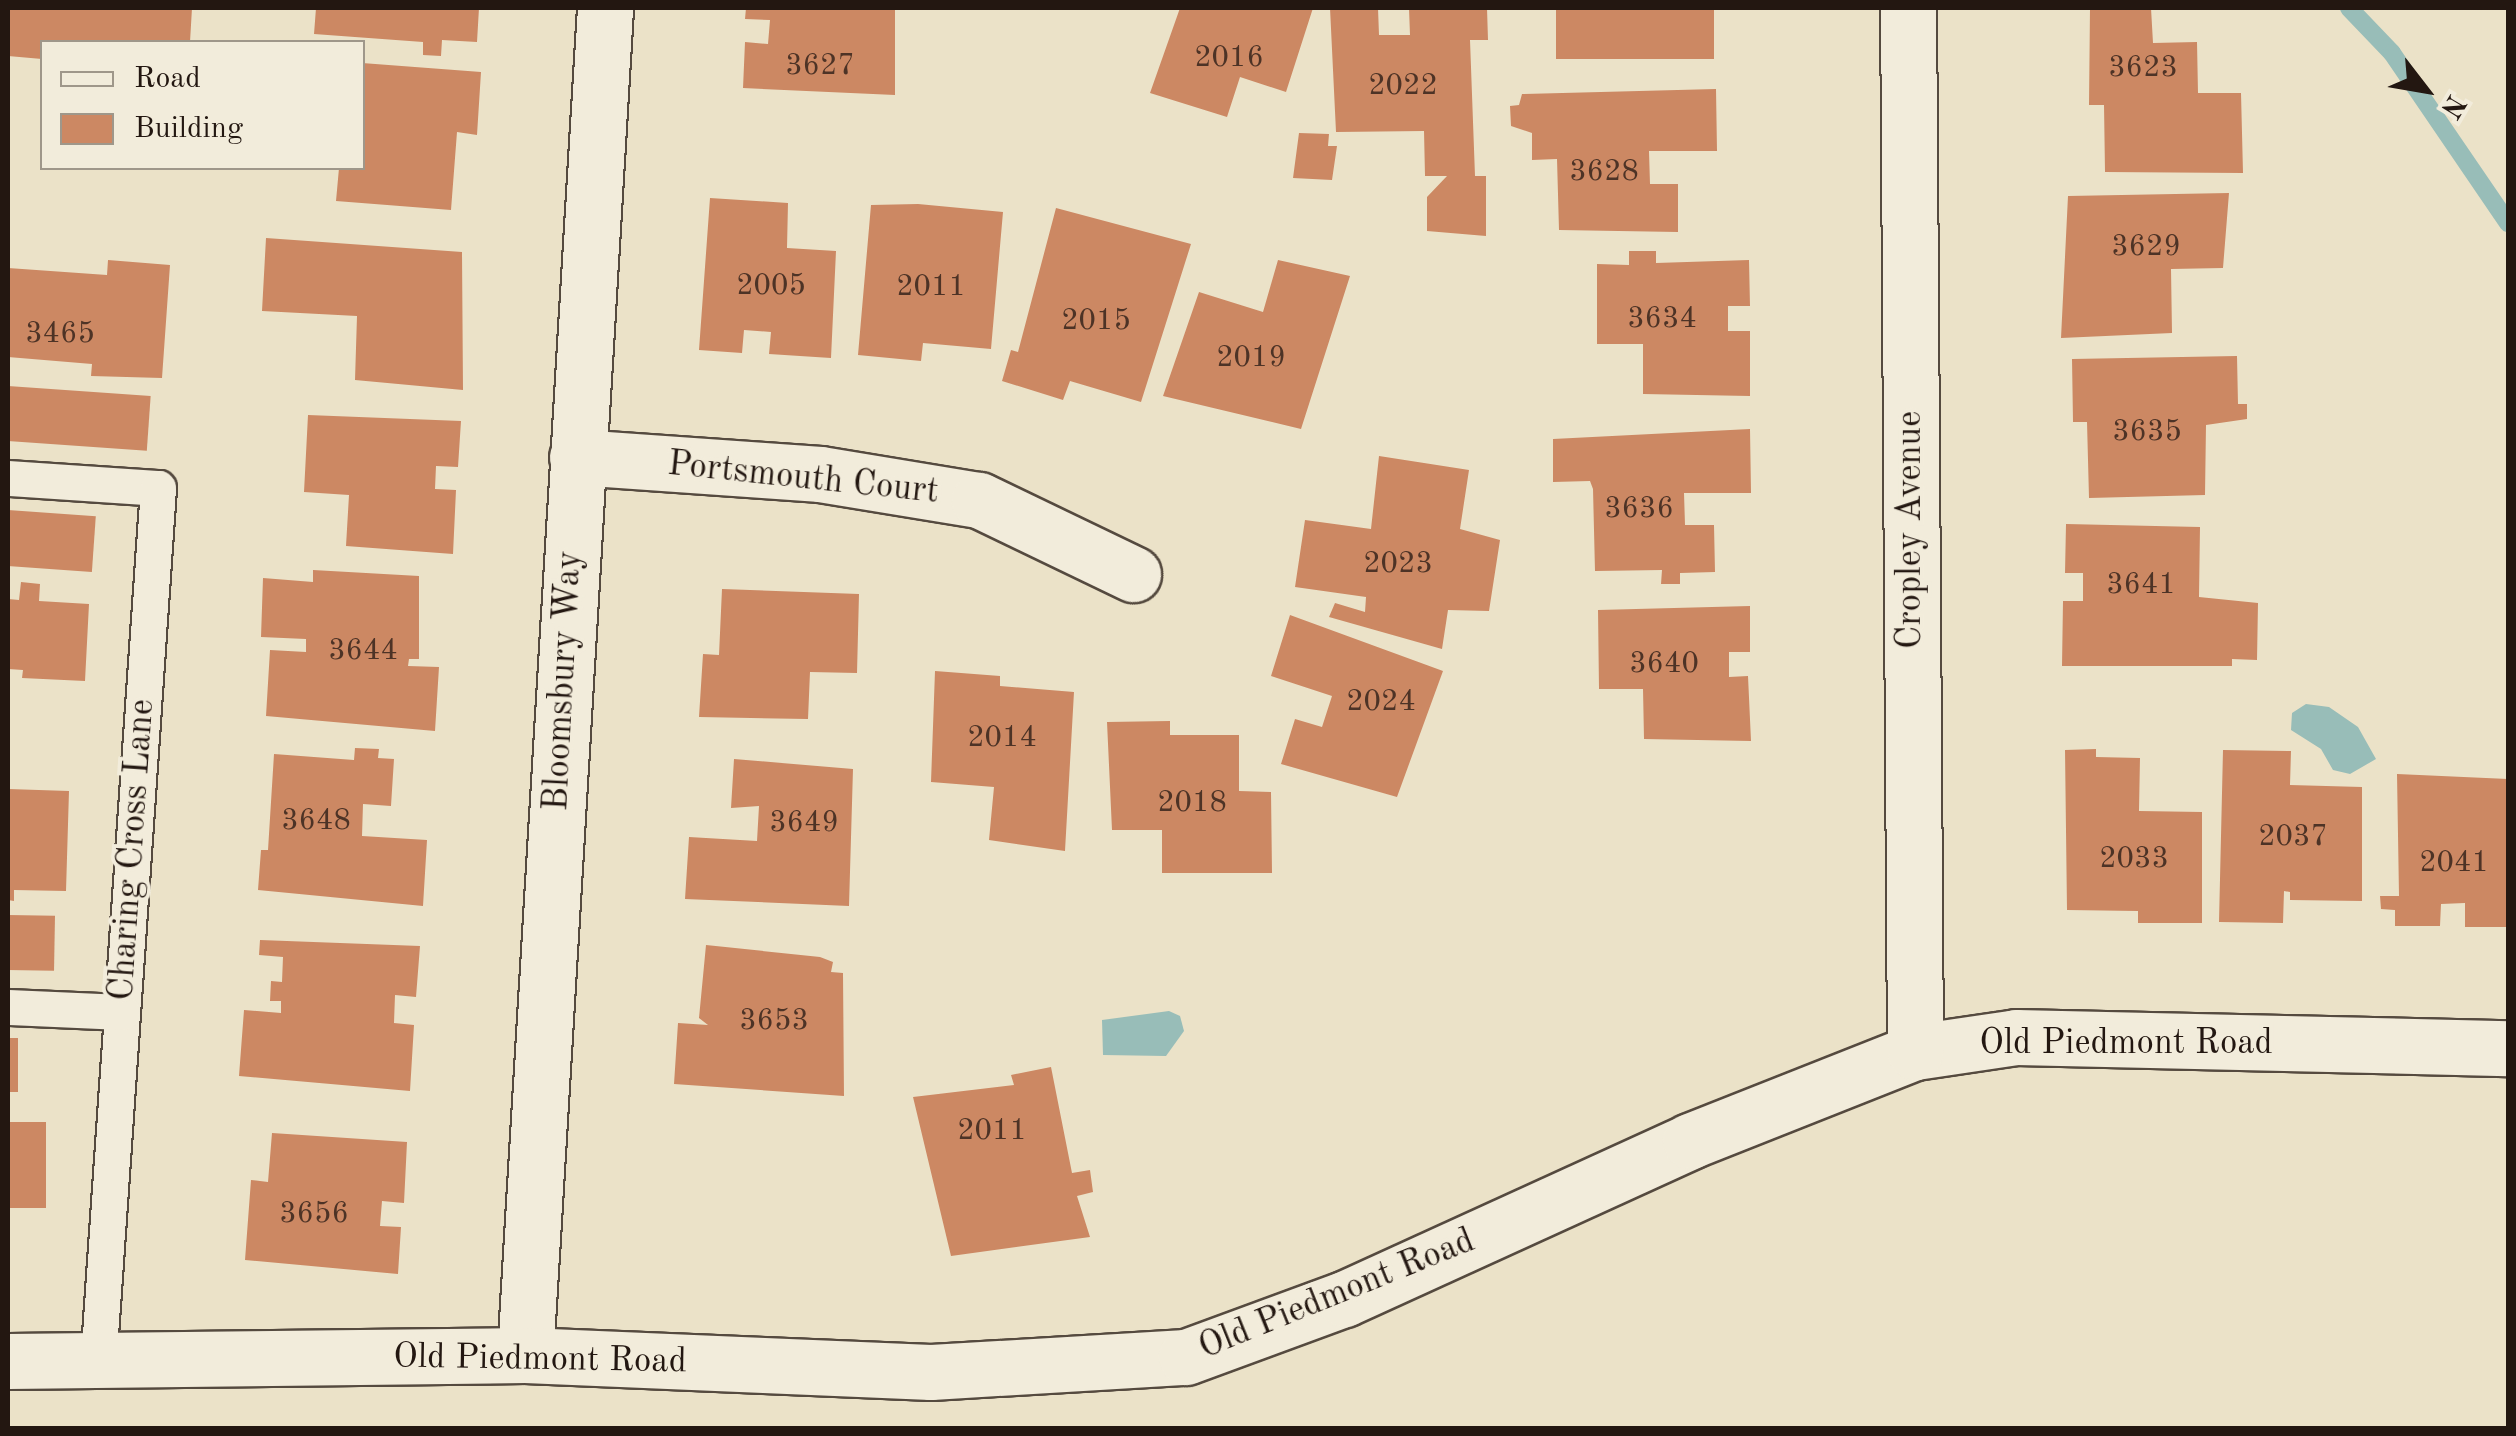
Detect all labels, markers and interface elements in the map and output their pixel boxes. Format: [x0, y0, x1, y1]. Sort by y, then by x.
legend [40, 40, 365, 170]
house number: 2016 [1194, 40, 1264, 76]
north arrow [2376, 40, 2476, 140]
house number: 3627 [785, 48, 855, 84]
house number: 3623 [2108, 50, 2178, 86]
text: Road [134, 64, 201, 94]
house number: 2022 [1368, 68, 1438, 104]
text: N [2434, 89, 2469, 122]
text: Building [134, 114, 243, 144]
house number: 3628 [1569, 154, 1639, 190]
house number: 3629 [2111, 229, 2181, 265]
house number: 2005 [736, 268, 806, 304]
house number: 2011 [896, 269, 966, 305]
house number: 3634 [1627, 301, 1697, 337]
house number: 2015 [1061, 303, 1131, 339]
house number: 3465 [25, 316, 95, 352]
house number: 2019 [1216, 340, 1286, 376]
street label: Cropley Avenue [1890, 411, 1932, 649]
house number: 3635 [2112, 414, 2182, 450]
street label: Portsmouth Court [665, 444, 941, 514]
house number: 3636 [1604, 491, 1674, 527]
house number: 2023 [1363, 546, 1433, 582]
street label: Bloomsbury Way [536, 550, 592, 812]
house number: 3641 [2106, 567, 2176, 603]
house number: 3644 [328, 633, 398, 669]
house number: 3640 [1629, 646, 1699, 682]
house number: 2024 [1346, 684, 1416, 720]
street label: Charing Cross Lane [102, 698, 164, 1002]
house number: 2014 [967, 720, 1037, 756]
house number: 2018 [1157, 785, 1227, 821]
house number: 3648 [281, 803, 351, 839]
house number: 3649 [769, 805, 839, 841]
house number: 2037 [2258, 819, 2328, 855]
house number: 2033 [2099, 841, 2169, 877]
house number: 2041 [2419, 845, 2489, 881]
house number: 3653 [739, 1003, 809, 1039]
street label: Old Piedmont Road [1979, 1023, 2273, 1065]
house number: 2011 [957, 1113, 1027, 1149]
house number: 3656 [279, 1196, 349, 1232]
street label: Old Piedmont Road [1193, 1221, 1481, 1369]
street label: Old Piedmont Road [393, 1336, 687, 1384]

